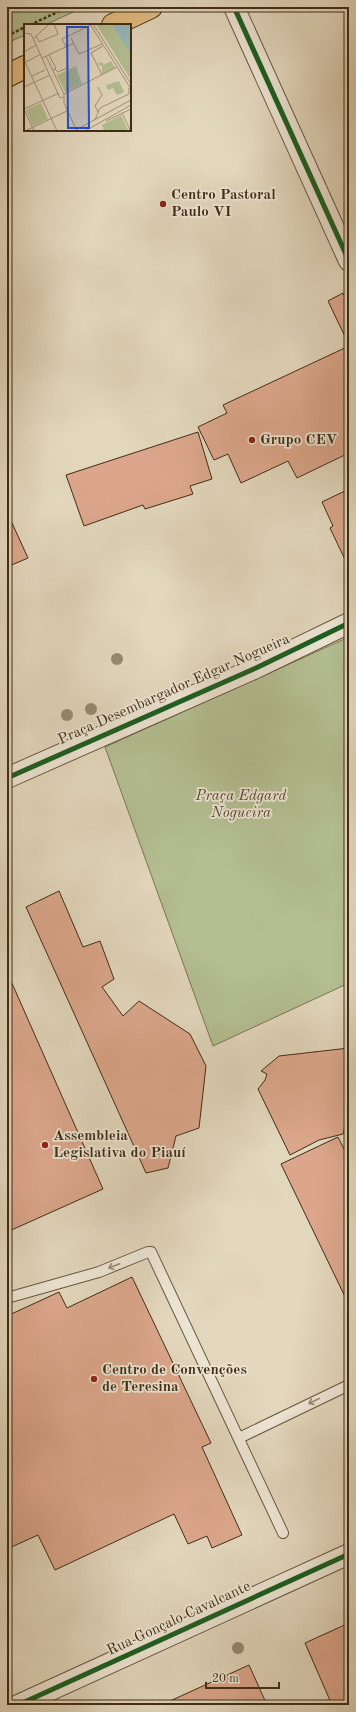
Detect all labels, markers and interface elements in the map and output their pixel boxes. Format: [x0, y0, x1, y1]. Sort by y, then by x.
inset map [24, 24, 131, 131]
place label: Centro Pastoral Paulo VI [171, 188, 276, 220]
marker: Centro Pastoral Paulo VI [158, 199, 168, 209]
place label: Grupo CEV [260, 433, 338, 448]
marker: Grupo CEV [247, 435, 257, 445]
street label: Praça Desembargador Edgar Nogueira [56, 632, 293, 748]
park label: Praça Edgard Nogueira [195, 789, 288, 821]
place label: Assembleia Legislativa do Piauí [53, 1129, 186, 1161]
marker: Assembleia Legislativa do Piauí [40, 1140, 50, 1150]
one-way arrow [108, 1262, 120, 1270]
place label: Centro de Convenções de Teresina [102, 1363, 247, 1395]
marker: Centro de Convenções de Teresina [89, 1374, 99, 1384]
one-way arrow [308, 1398, 320, 1405]
street label: Rua Gonçalo Cavalcante [105, 1579, 253, 1659]
scale bar [206, 1664, 279, 1690]
text: 20 m [212, 1673, 239, 1685]

